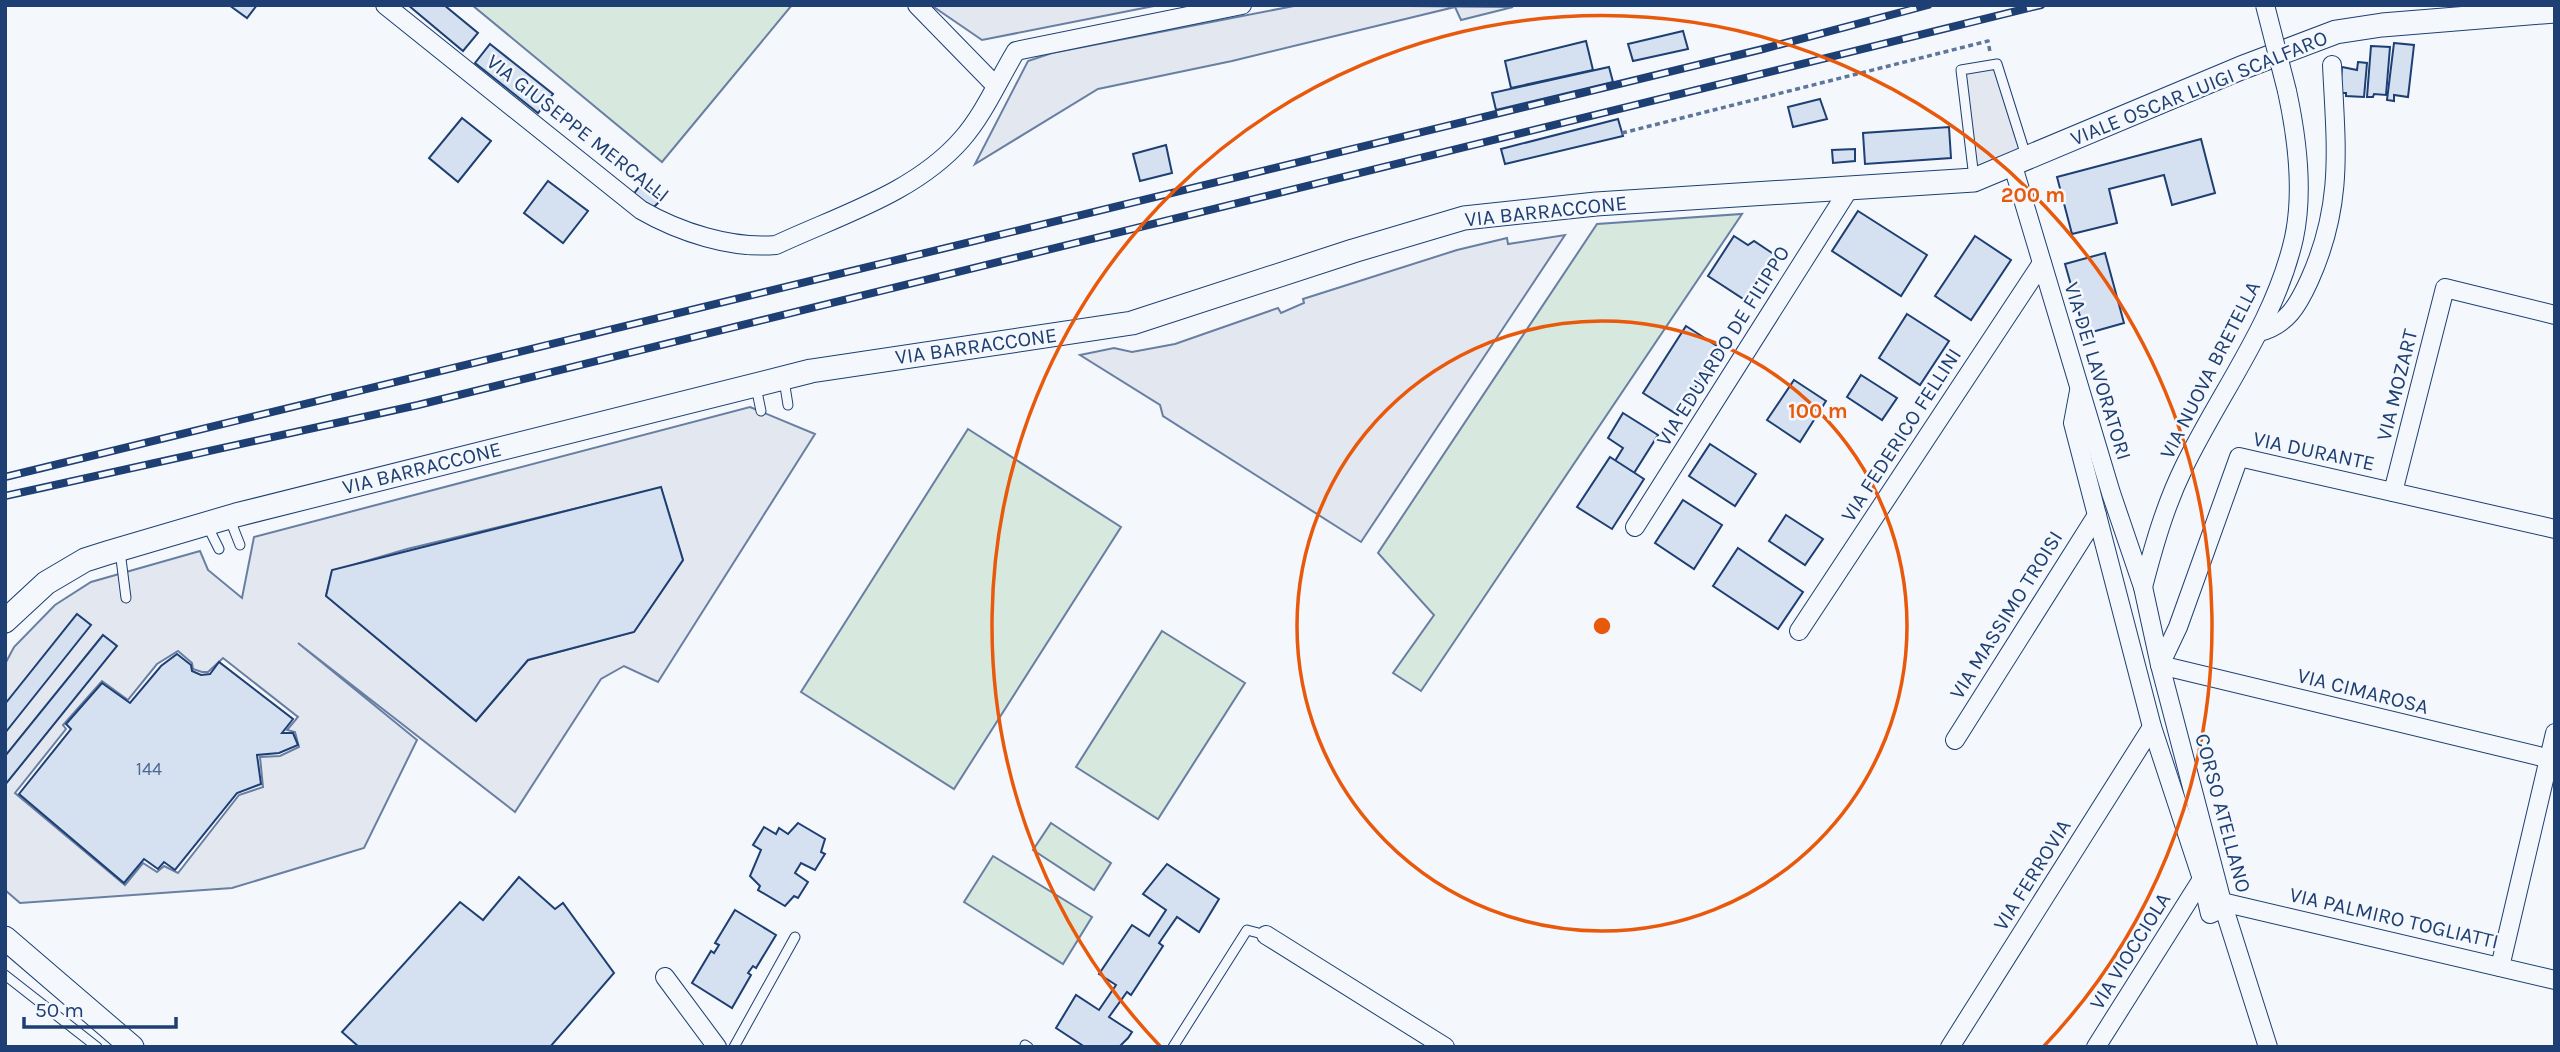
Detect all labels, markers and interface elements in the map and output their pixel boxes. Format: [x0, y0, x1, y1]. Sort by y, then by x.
street label: VIALE OSCAR LUIGI SCALFARO [2067, 25, 2331, 151]
street label: VIA GIUSEPPE MERCALLI [482, 49, 674, 207]
text: 200 m [2001, 183, 2065, 207]
street label: VIA BARRACCONE [1464, 191, 1628, 231]
street label: VIA EDUARDO DE FILIPPO [1651, 241, 1795, 451]
street label: VIA NUOVA BRETELLA [2155, 277, 2265, 463]
street label: VIA DEI LAVORATORI [2060, 279, 2136, 463]
street label: VIA BARRACCONE [894, 323, 1058, 369]
street label: VIA MOZART [2372, 326, 2423, 443]
street label: VIA FEDERICO FELLINI [1836, 344, 1966, 526]
text: 100 m [1788, 399, 1848, 423]
street label: VIA DURANTE [2251, 426, 2377, 476]
street label: VIA BARRACCONE [340, 437, 504, 499]
street label: VIA MASSIMO TROISI [1945, 527, 2067, 703]
centre of rings [1590, 614, 1614, 638]
street label: VIA CIMAROSA [2295, 663, 2431, 719]
street label: CORSO ATELLANO [2190, 731, 2256, 895]
house number: 144 [136, 758, 162, 780]
street label: VIA FERROVIA [1988, 815, 2076, 935]
street label: VIA PALMIRO TOGLIATTI [2287, 882, 2501, 954]
street label: VIA VIOCCIOLA [2085, 888, 2175, 1014]
scale bar [24, 986, 177, 1030]
text: 50 m [35, 998, 84, 1022]

